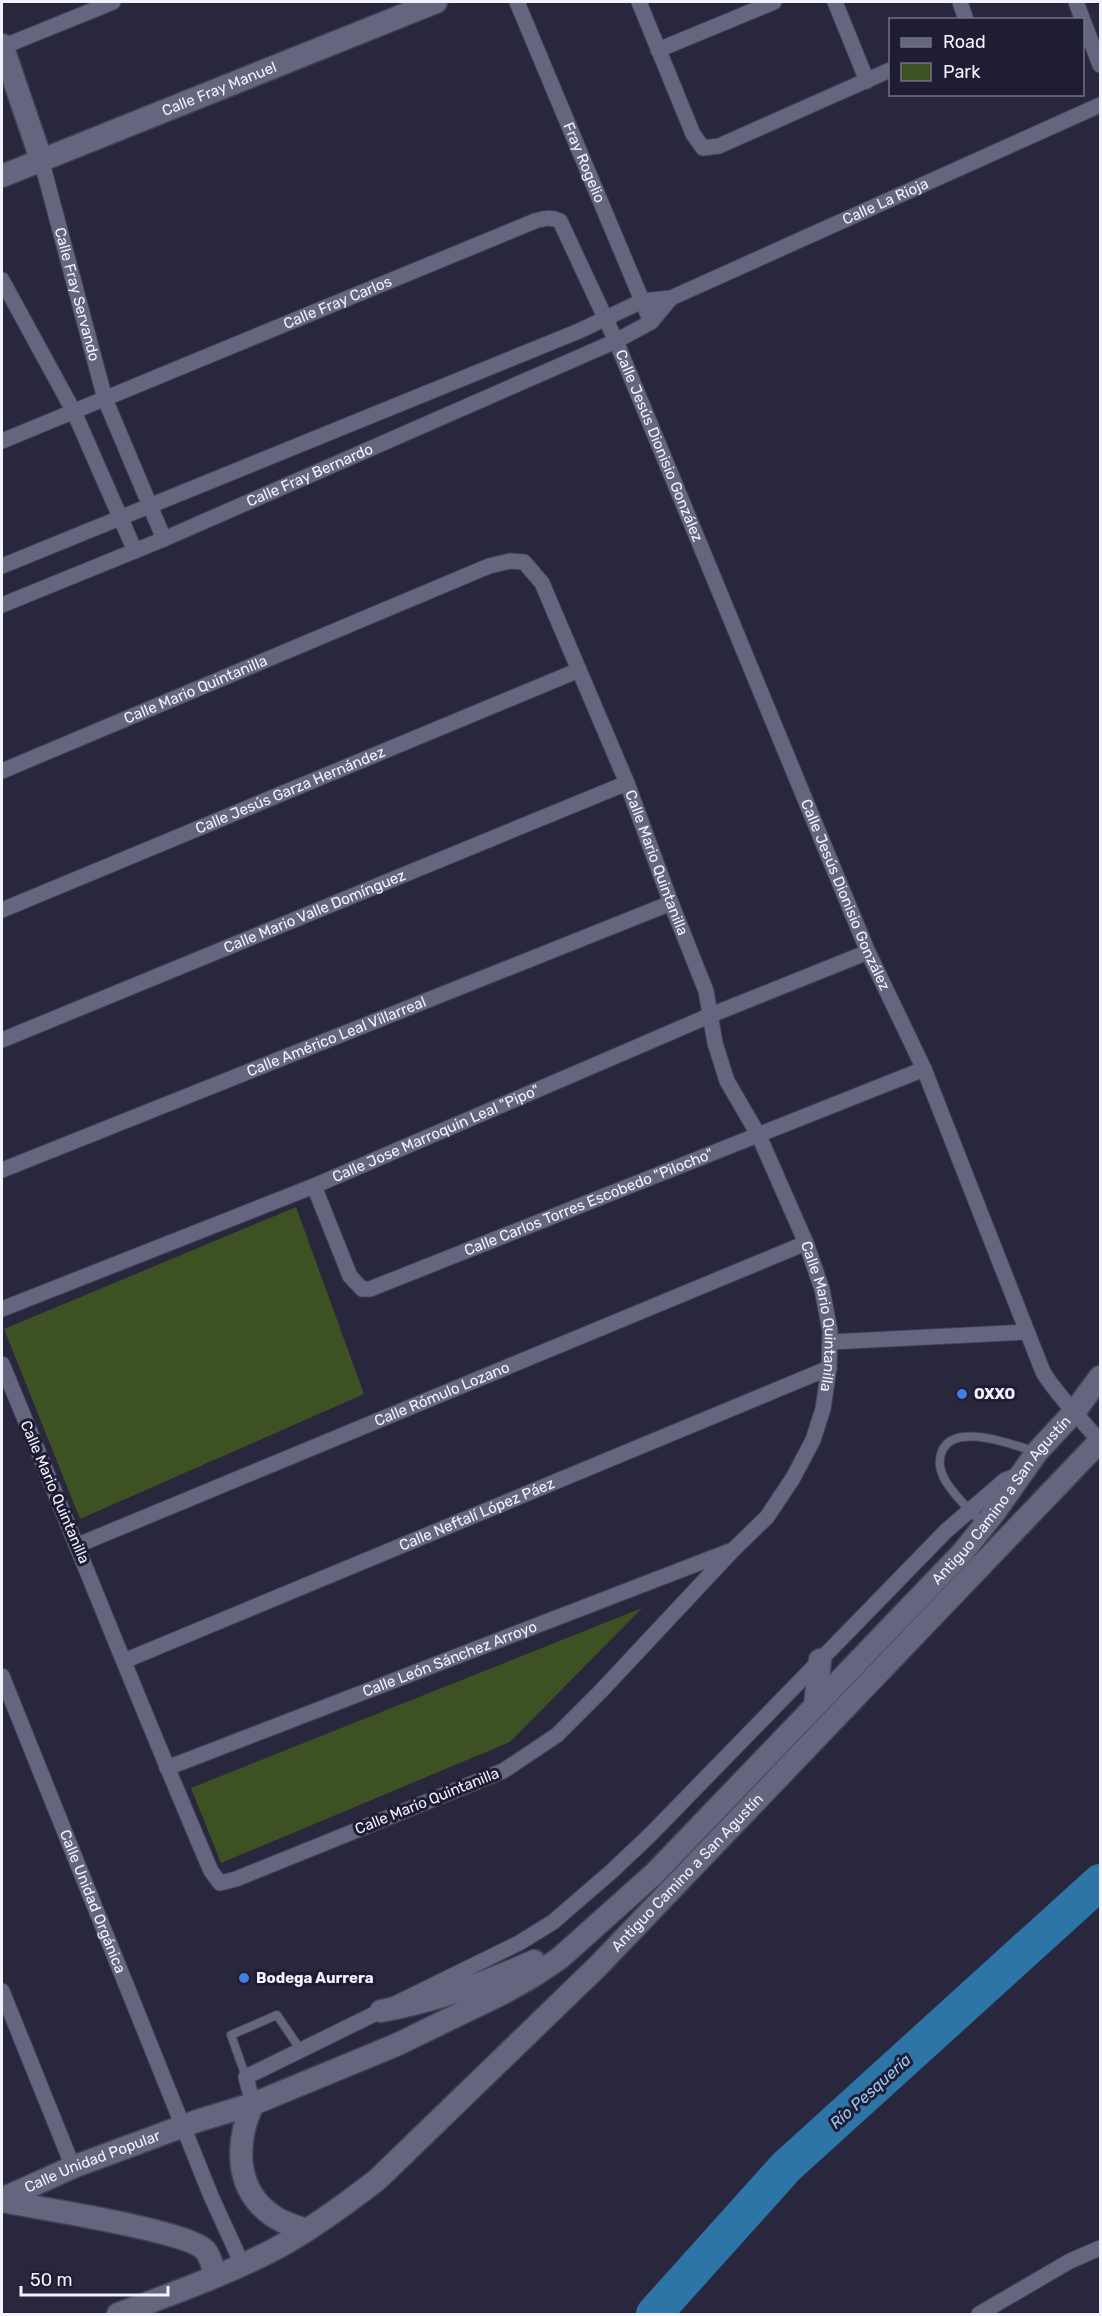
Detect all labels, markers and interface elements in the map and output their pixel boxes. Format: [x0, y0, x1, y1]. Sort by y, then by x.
legend [889, 18, 1084, 96]
text: Road [943, 31, 986, 53]
street label: Calle Fray Manuel [159, 58, 279, 120]
text: Park [943, 61, 981, 83]
street label: Fray Rogelio [559, 120, 609, 205]
street label: Calle La Rioja [840, 174, 931, 229]
street label: Calle Fray Servando [51, 225, 104, 363]
street label: Calle Fray Carlos [281, 272, 395, 333]
street label: Calle Jesús Dionisio González [612, 347, 707, 545]
street label: Calle Fray Bernardo [244, 440, 376, 511]
street label: Calle Mario Quintanilla [121, 651, 270, 728]
street label: Calle Jesús Garza Hernández [193, 743, 388, 838]
street label: Calle Mario Quintanilla [621, 788, 692, 938]
street label: Calle Jesús Dionisio González [797, 796, 894, 994]
street label: Calle Mario Valle Domínguez [221, 866, 408, 957]
street label: Calle Américo Leal Villarreal [244, 993, 429, 1080]
street label: Calle Jose Marroquin Leal "Pipo" [329, 1081, 542, 1186]
street label: Calle Carlos Torres Escobedo "Pilocho" [462, 1145, 716, 1260]
street label: Calle Mario Quintanilla [797, 1239, 839, 1393]
street label: Calle Rómulo Lozano [372, 1358, 512, 1430]
place label: OXXO [974, 1385, 1015, 1403]
marker: OXXO [955, 1387, 969, 1401]
street label: Antiguo Camino a San Agustín [928, 1412, 1075, 1588]
street label: Calle Mario Quintanilla [17, 1418, 93, 1566]
street label: Calle Neftalí López Páez [396, 1474, 558, 1555]
street label: Calle León Sánchez Arroyo [360, 1617, 540, 1701]
street label: Calle Mario Quintanilla [352, 1764, 502, 1838]
street label: Antiguo Camino a San Agustín [608, 1790, 767, 1955]
street label: Calle Unidad Orgánica [56, 1827, 130, 1976]
place label: Bodega Aurrera [256, 1969, 374, 1987]
marker: Bodega Aurrera [237, 1971, 251, 1985]
water label: Río Pesquería [826, 2050, 915, 2133]
street label: Calle Unidad Popular [22, 2126, 163, 2197]
scale bar [21, 2259, 168, 2297]
text: 50 m [30, 2269, 73, 2291]

